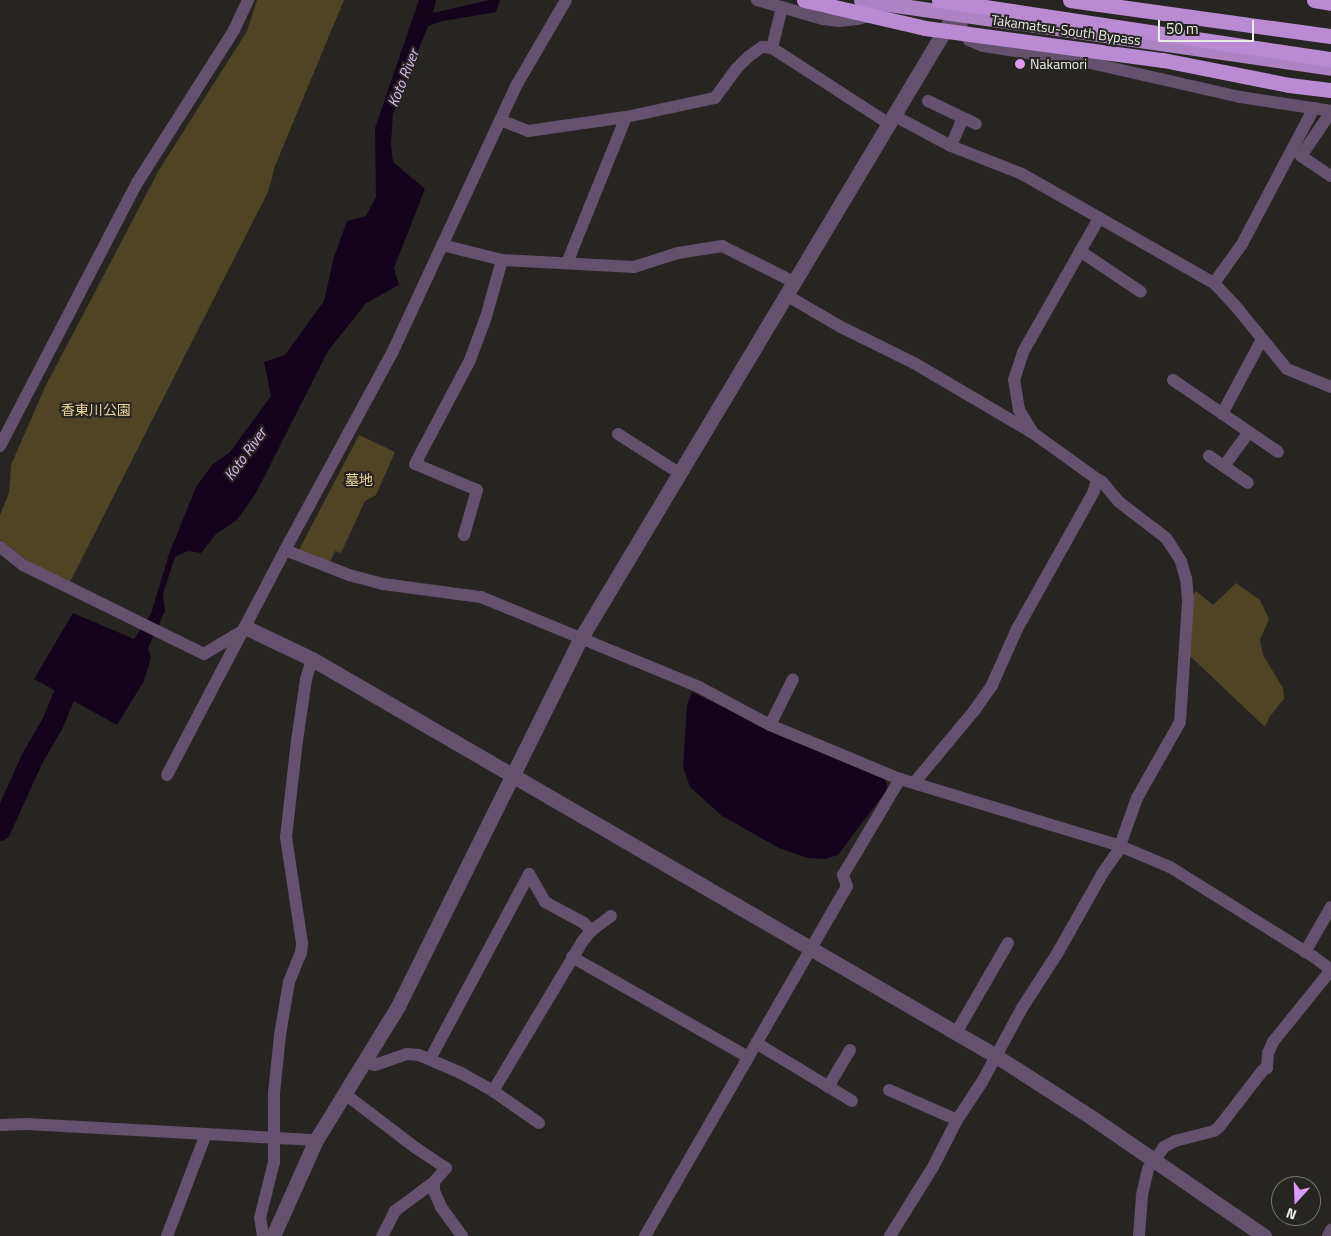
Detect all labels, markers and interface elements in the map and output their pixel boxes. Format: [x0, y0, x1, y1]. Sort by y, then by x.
scale bar [1161, 10, 1257, 42]
street label: Takamatsu-South Bypass [990, 11, 1142, 49]
text: 50 m [1166, 17, 1199, 40]
water label: Koto River [383, 47, 423, 109]
place label: Nakamori [1030, 56, 1087, 72]
marker: Nakamori [1014, 58, 1026, 70]
park label: 香東川公園 [61, 402, 131, 418]
water label: Koto River [220, 424, 270, 484]
park label: 墓地 [345, 472, 373, 488]
north arrow [1271, 1176, 1321, 1226]
text: N [1283, 1203, 1299, 1226]

